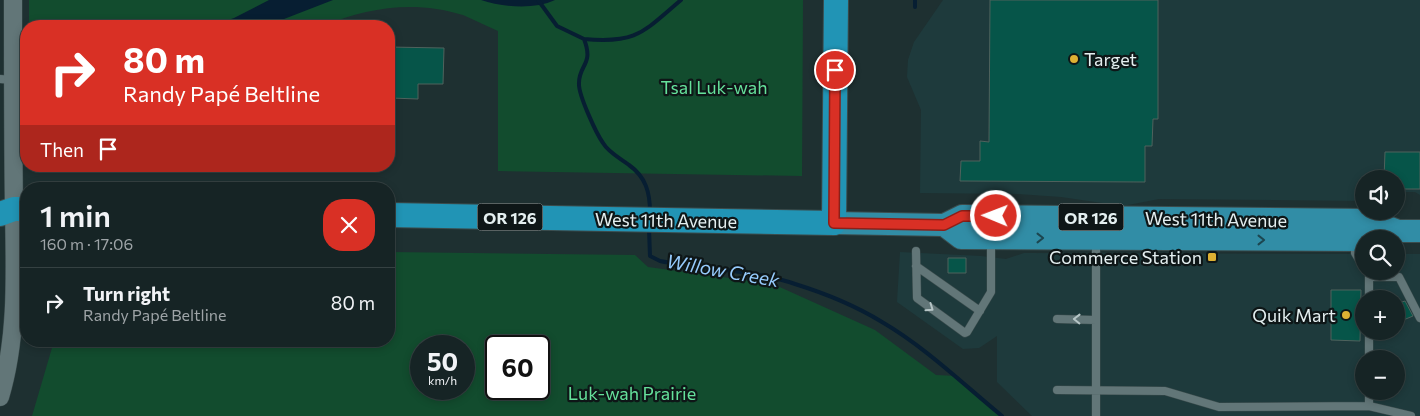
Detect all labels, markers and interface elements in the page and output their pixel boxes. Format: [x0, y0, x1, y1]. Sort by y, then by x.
text: 80 m [123, 37, 205, 80]
icon: right [40, 40, 105, 105]
place label: Target [1084, 48, 1137, 70]
pin [814, 49, 856, 91]
marker: Target [1068, 53, 1080, 65]
icon: arrive [821, 56, 849, 84]
park label: Tsal Luk-wah [660, 76, 768, 98]
text: Randy Papé Beltline [123, 80, 320, 107]
icon: arrive [94, 135, 122, 163]
text: Then [40, 138, 84, 161]
map controls [1355, 170, 1405, 400]
button: sound [1355, 170, 1405, 220]
position arrow [969, 189, 1021, 241]
text: 1 min [40, 196, 111, 233]
button: close [323, 199, 375, 251]
road number: OR 126 [478, 203, 542, 230]
road number: OR 126 [1058, 203, 1124, 230]
street label: West 11th Avenue [1145, 207, 1287, 231]
street label: West 11th Avenue [595, 208, 737, 232]
button: search [1355, 230, 1405, 280]
one-way arrow [1036, 233, 1044, 243]
text: 160 m · 17:06 [40, 234, 133, 253]
one-way arrow [1258, 235, 1266, 245]
place label: Commerce Station [1049, 246, 1202, 268]
water label: Willow Creek [665, 249, 782, 291]
marker: Commerce Station [1206, 251, 1218, 263]
text: Turn right [83, 282, 170, 305]
icon: right [40, 289, 68, 317]
button: + [1355, 290, 1405, 340]
text: 80 m [331, 291, 375, 314]
one-way arrow [924, 302, 934, 311]
place label: Quik Mart [1252, 304, 1336, 326]
text: Randy Papé Beltline [83, 305, 226, 324]
marker: Quik Mart [1340, 309, 1352, 321]
one-way arrow [1072, 314, 1080, 324]
speed limit sign: 60 [485, 335, 550, 400]
text: 50 [427, 346, 458, 376]
button: − [1355, 350, 1405, 400]
text: km/h [428, 373, 457, 387]
park label: Luk-wah Prairie [568, 382, 696, 404]

